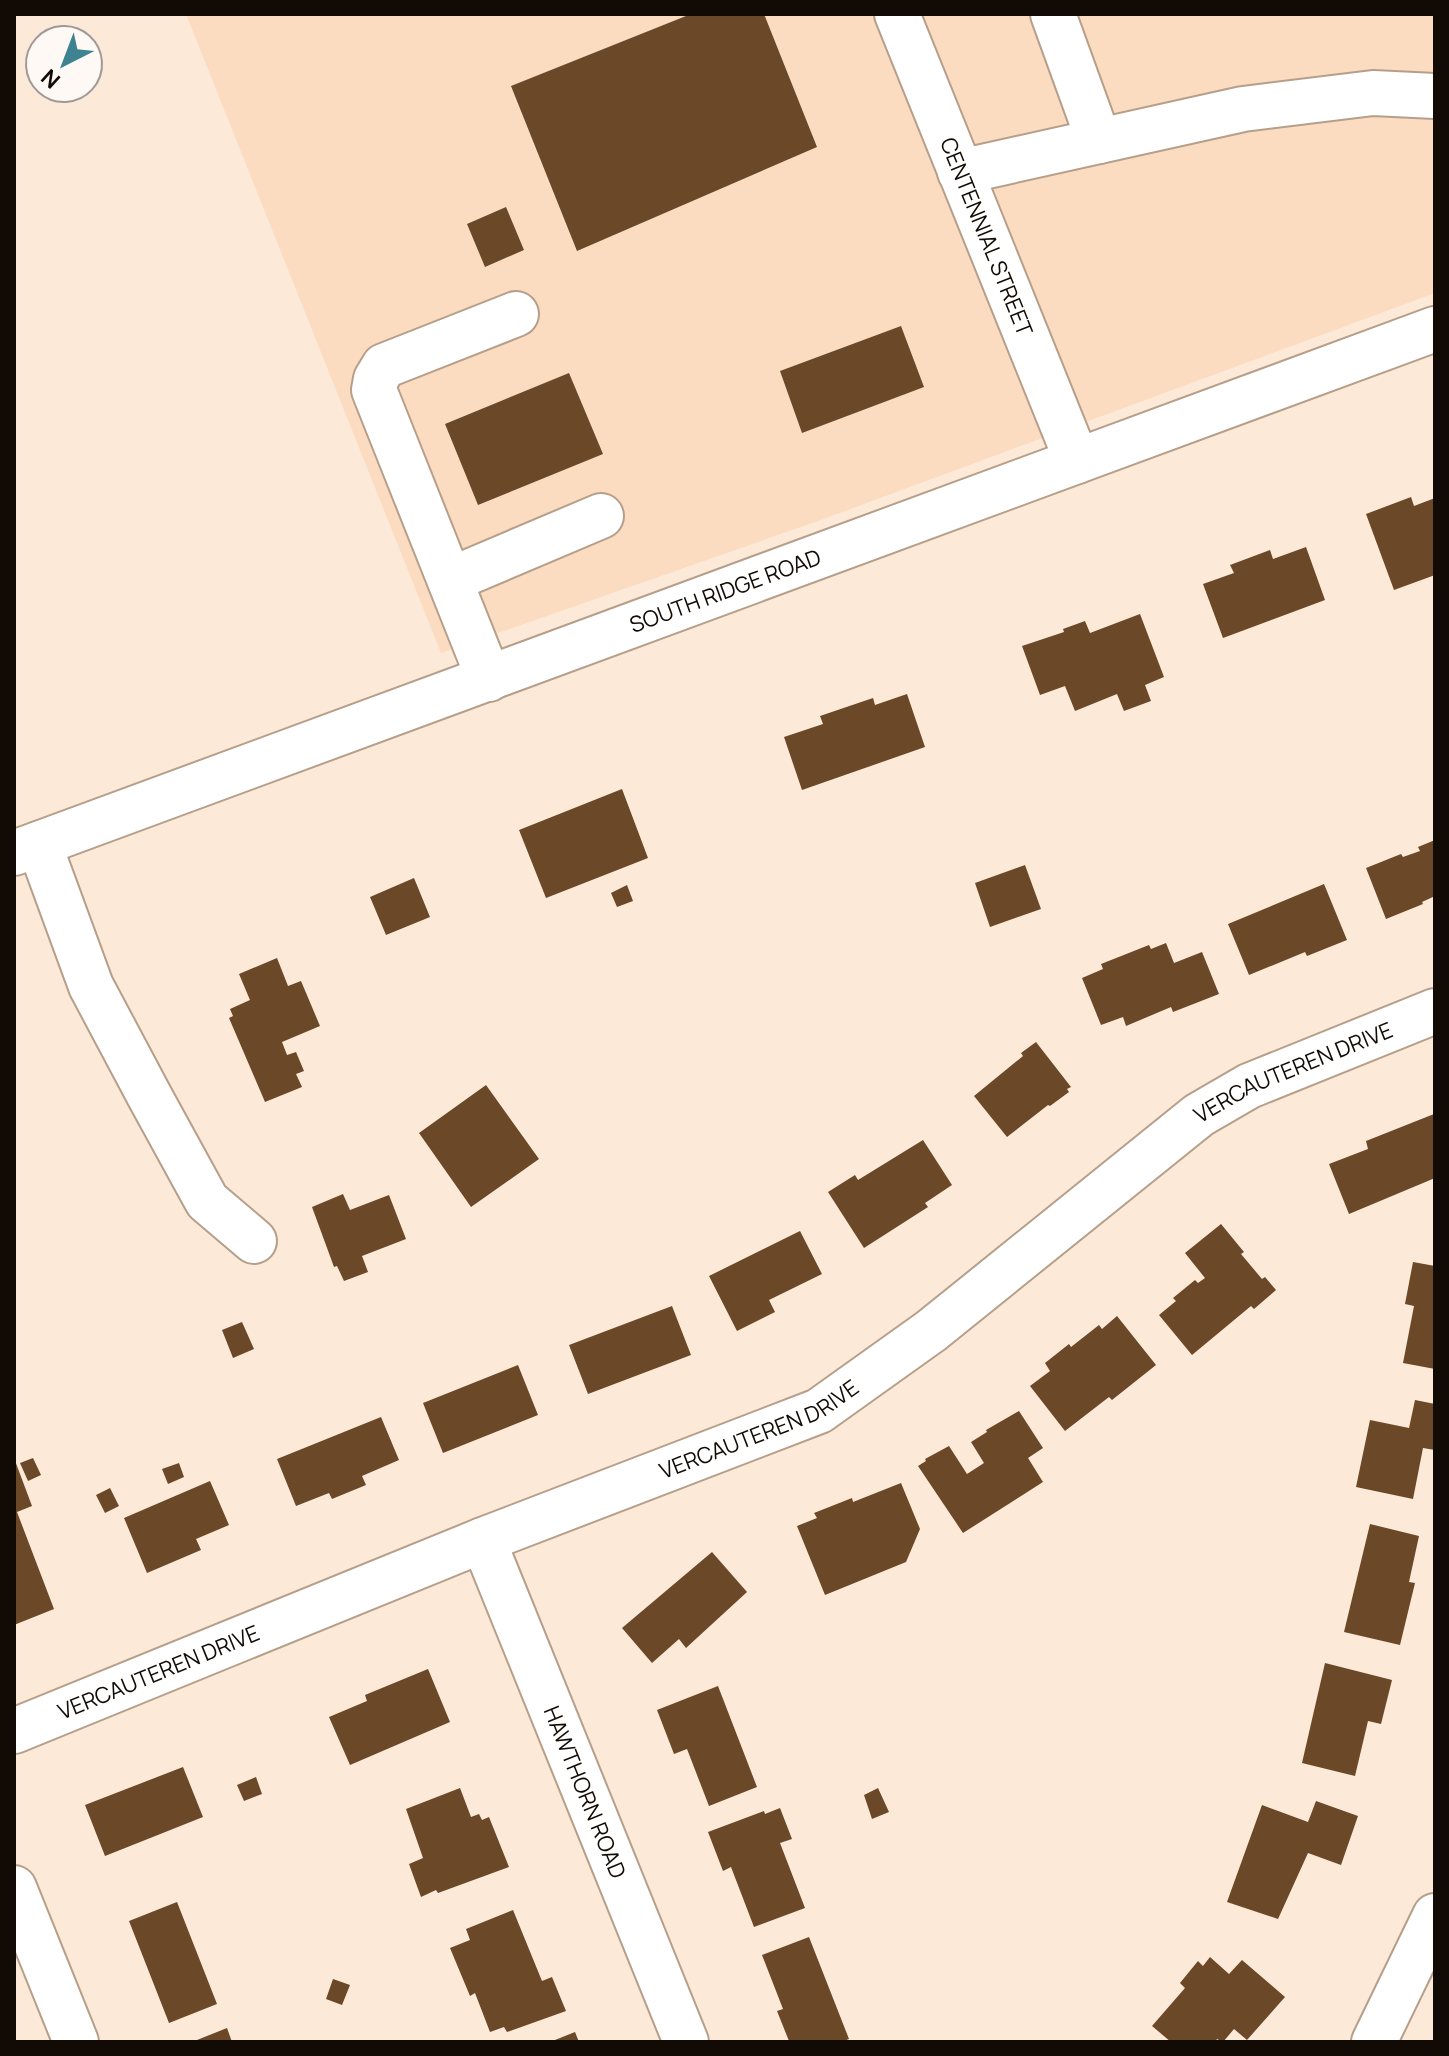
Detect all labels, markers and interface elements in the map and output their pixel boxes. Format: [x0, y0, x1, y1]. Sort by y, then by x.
north arrow [24, 24, 104, 104]
text: N [35, 62, 67, 95]
street label: CENTENNIAL STREET [933, 133, 1040, 340]
street label: SOUTH RIDGE ROAD [625, 542, 825, 640]
street label: VERCAUTEREN DRIVE [1188, 1015, 1397, 1130]
street label: VERCAUTEREN DRIVE [655, 1373, 864, 1486]
street label: VERCAUTEREN DRIVE [53, 1618, 264, 1727]
street label: HAWTHORN ROAD [537, 1701, 633, 1883]

